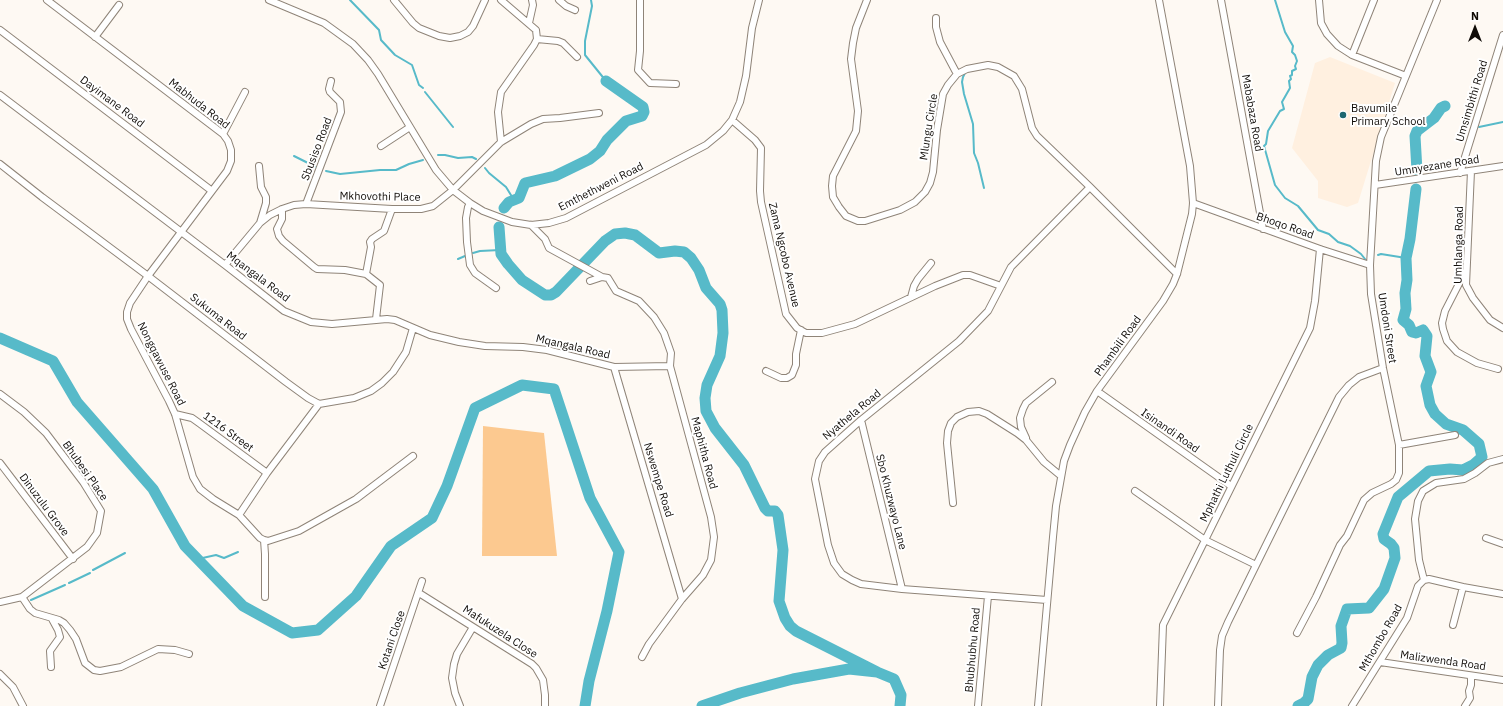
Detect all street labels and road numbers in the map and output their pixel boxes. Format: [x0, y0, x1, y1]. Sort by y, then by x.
street label: Umsimbithi Road [1453, 59, 1491, 143]
street label: Mababaza Road [1239, 73, 1265, 153]
street label: Dayimane Road [77, 74, 147, 130]
street label: Mabhuda Road [166, 76, 232, 132]
street label: Mlungu Circle [917, 93, 941, 161]
street label: Sbusiso Road [299, 116, 335, 182]
street label: Umnyezane Road [1394, 153, 1480, 179]
street label: Emthethweni Road [556, 160, 646, 214]
street label: Mkhovothi Place [339, 190, 421, 204]
street label: Zama Ngcobo Avenue [765, 201, 803, 309]
street label: Umhlanga Road [1452, 206, 1466, 284]
street label: Bhoqo Road [1254, 210, 1316, 242]
street label: Mqangala Road [224, 249, 292, 305]
street label: Sukuma Road [187, 291, 249, 343]
street label: Umdoni Street [1375, 292, 1399, 364]
street label: Phambili Road [1092, 313, 1144, 379]
street label: Nongqawuse Road [134, 320, 188, 408]
street label: Mqangala Road [535, 332, 611, 362]
street label: Nyathela Road [820, 387, 884, 443]
street label: Isinandi Road [1138, 406, 1202, 456]
street label: 1216 Street [200, 409, 256, 455]
street label: Maphitha Road [688, 416, 720, 490]
street label: Mphathi Luthuli Circle [1198, 422, 1256, 524]
street label: Bhubesi Place [60, 439, 110, 503]
street label: Nswempe Road [640, 441, 676, 519]
street label: Sbo Khuzwayo Lane [873, 453, 909, 551]
street label: Dinuzulu Grove [16, 471, 72, 539]
street label: Mthombo Road [1356, 602, 1406, 674]
street label: Mafukuzela Close [460, 603, 540, 661]
street label: Bhubhubhu Road [963, 607, 983, 693]
street label: Kotani Close [376, 609, 408, 671]
street label: Malizwenda Road [1399, 648, 1487, 674]

